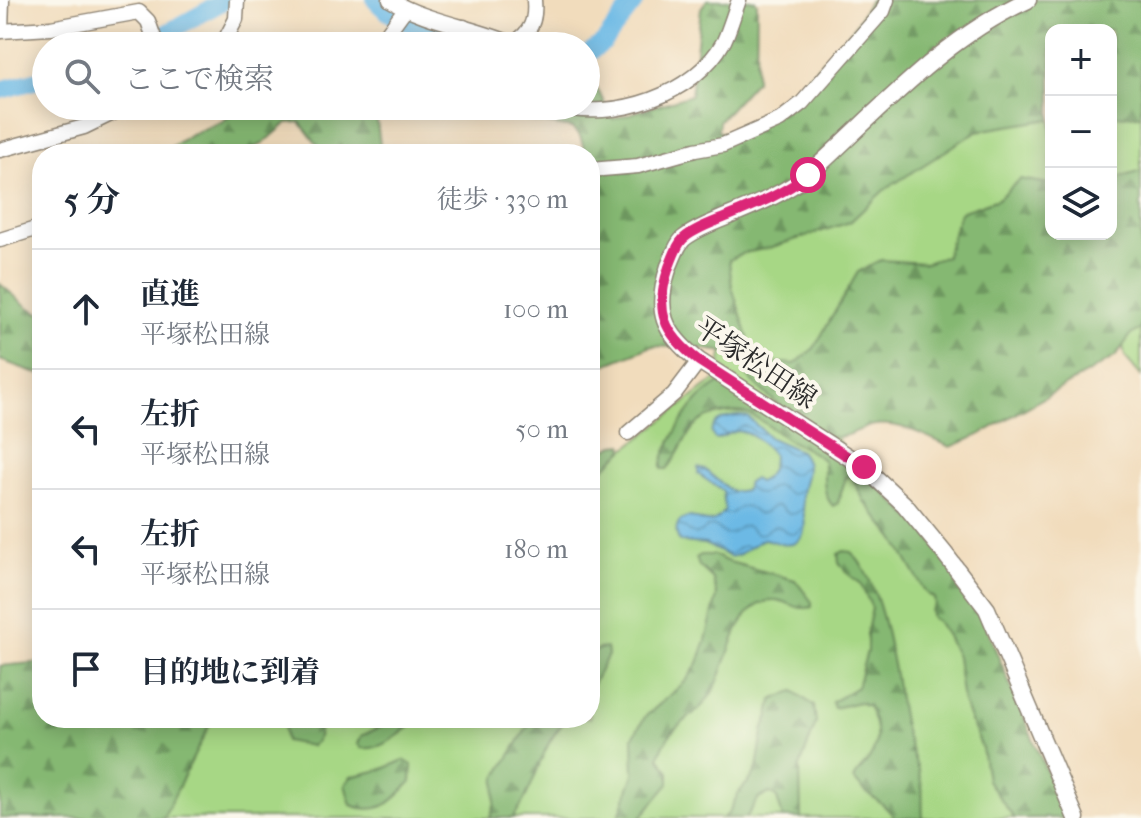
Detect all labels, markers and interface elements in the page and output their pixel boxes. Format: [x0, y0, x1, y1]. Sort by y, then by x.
map controls [1045, 24, 1117, 240]
button: + [1045, 24, 1117, 96]
search box [32, 32, 600, 120]
icon: search [60, 54, 104, 98]
text: ここで検索 [124, 62, 274, 97]
button: − [1045, 96, 1117, 168]
route start [790, 157, 826, 193]
button: layers [1045, 168, 1117, 240]
text: 5 分 [64, 180, 120, 220]
text: 徒歩 · 330 m [437, 184, 568, 215]
text: 直進 [140, 277, 200, 312]
icon: ahead [64, 287, 108, 331]
text: 100 m [503, 294, 568, 325]
street label: 平塚松田線 [688, 310, 823, 415]
text: 平塚松田線 [140, 319, 270, 350]
text: 左折 [140, 397, 200, 432]
icon: left [64, 407, 108, 451]
text: 50 m [515, 414, 568, 445]
text: 平塚松田線 [140, 439, 270, 470]
route end [846, 449, 882, 485]
text: 左折 [140, 517, 200, 552]
icon: left [64, 527, 108, 571]
text: 180 m [504, 534, 568, 565]
text: 平塚松田線 [140, 559, 270, 590]
icon: arrive [64, 647, 108, 691]
text: 目的地に到着 [140, 655, 320, 690]

